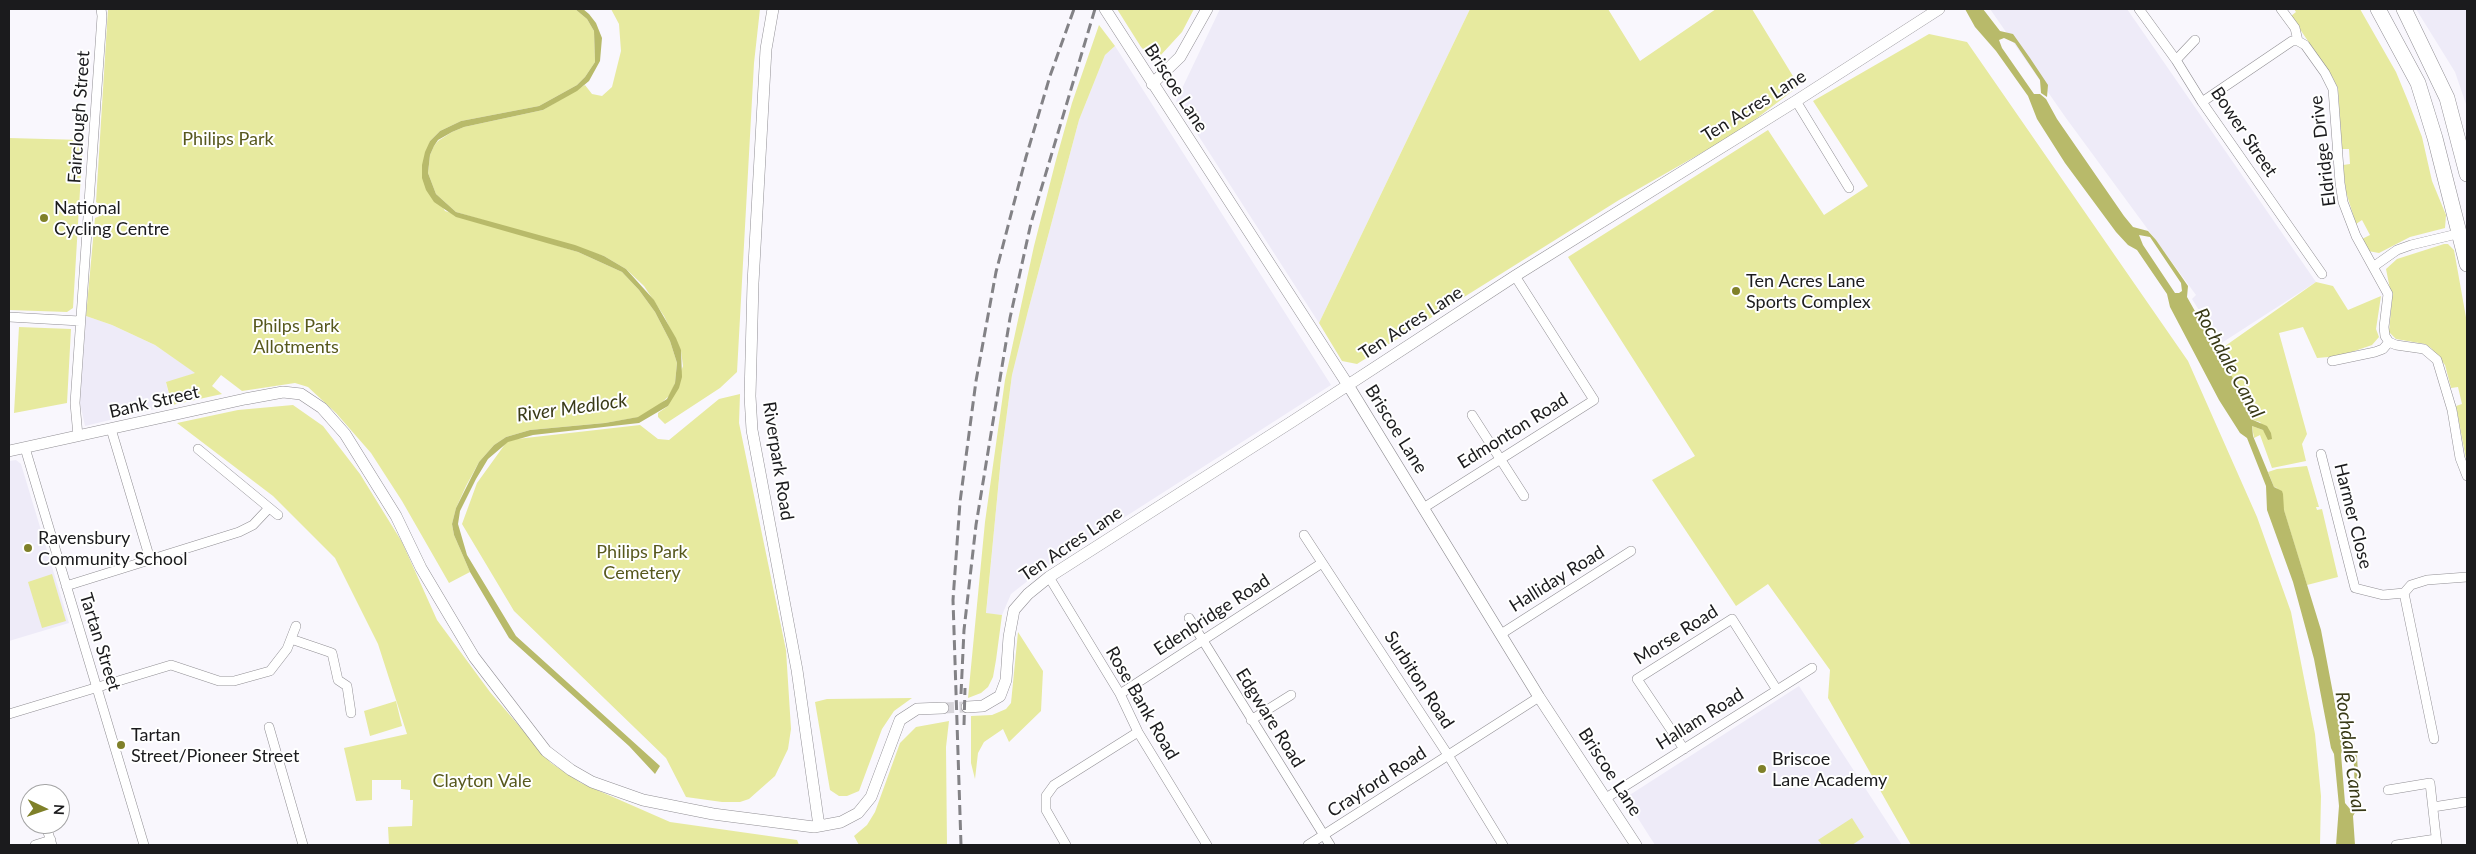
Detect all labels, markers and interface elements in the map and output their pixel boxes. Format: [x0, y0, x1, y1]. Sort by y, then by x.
street label: Briscoe Lane [1140, 40, 1212, 136]
street label: Fairclough Street [64, 50, 94, 184]
street label: Ten Acres Lane [1698, 65, 1810, 147]
street label: Bower Street [2206, 83, 2282, 181]
street label: Eldridge Drive [2305, 94, 2341, 208]
park label: Philips Park [182, 128, 274, 150]
place label: National Cycling Centre [54, 197, 169, 240]
marker: National Cycling Centre [38, 212, 50, 224]
place label: Ten Acres Lane Sports Complex [1746, 270, 1871, 312]
street label: Ten Acres Lane [1355, 282, 1467, 364]
marker: Ten Acres Lane Sports Complex [1730, 285, 1742, 297]
water label: Rochdale Canal [2189, 304, 2269, 422]
park label: Philps Park Allotments [252, 315, 340, 358]
street label: Bank Street [107, 381, 201, 423]
street label: Briscoe Lane [1360, 381, 1432, 477]
street label: Edmonton Road [1454, 388, 1572, 474]
water label: River Medlock [515, 389, 629, 427]
street label: Riverpark Road [758, 400, 798, 522]
street label: Harmer Close [2329, 461, 2377, 571]
street label: Ten Acres Lane [1016, 502, 1126, 586]
place label: Ravensbury Community School [38, 527, 187, 570]
park label: Philips Park Cemetery [596, 541, 688, 584]
street label: Halliday Road [1506, 541, 1608, 617]
marker: Ravensbury Community School [22, 542, 34, 554]
street label: Edenbridge Road [1150, 569, 1274, 661]
street label: Tartan Street [75, 590, 125, 694]
street label: Morse Road [1630, 601, 1722, 669]
street label: Surbiton Road [1380, 627, 1458, 733]
street label: Rose Bank Road [1101, 643, 1183, 763]
street label: Edgware Road [1231, 665, 1309, 771]
street label: Hallam Road [1652, 684, 1748, 754]
water label: Rochdale Canal [2330, 690, 2370, 814]
place label: Tartan Street/Pioneer Street [131, 724, 299, 766]
street label: Briscoe Lane [1574, 724, 1646, 820]
marker: Tartan Street/Pioneer Street [115, 739, 127, 751]
street label: Crayford Road [1324, 742, 1430, 822]
place label: Briscoe Lane Academy [1772, 748, 1887, 791]
marker: Briscoe Lane Academy [1756, 763, 1768, 775]
park label: Clayton Vale [432, 770, 532, 792]
north arrow [20, 784, 70, 834]
text: N [51, 804, 68, 816]

